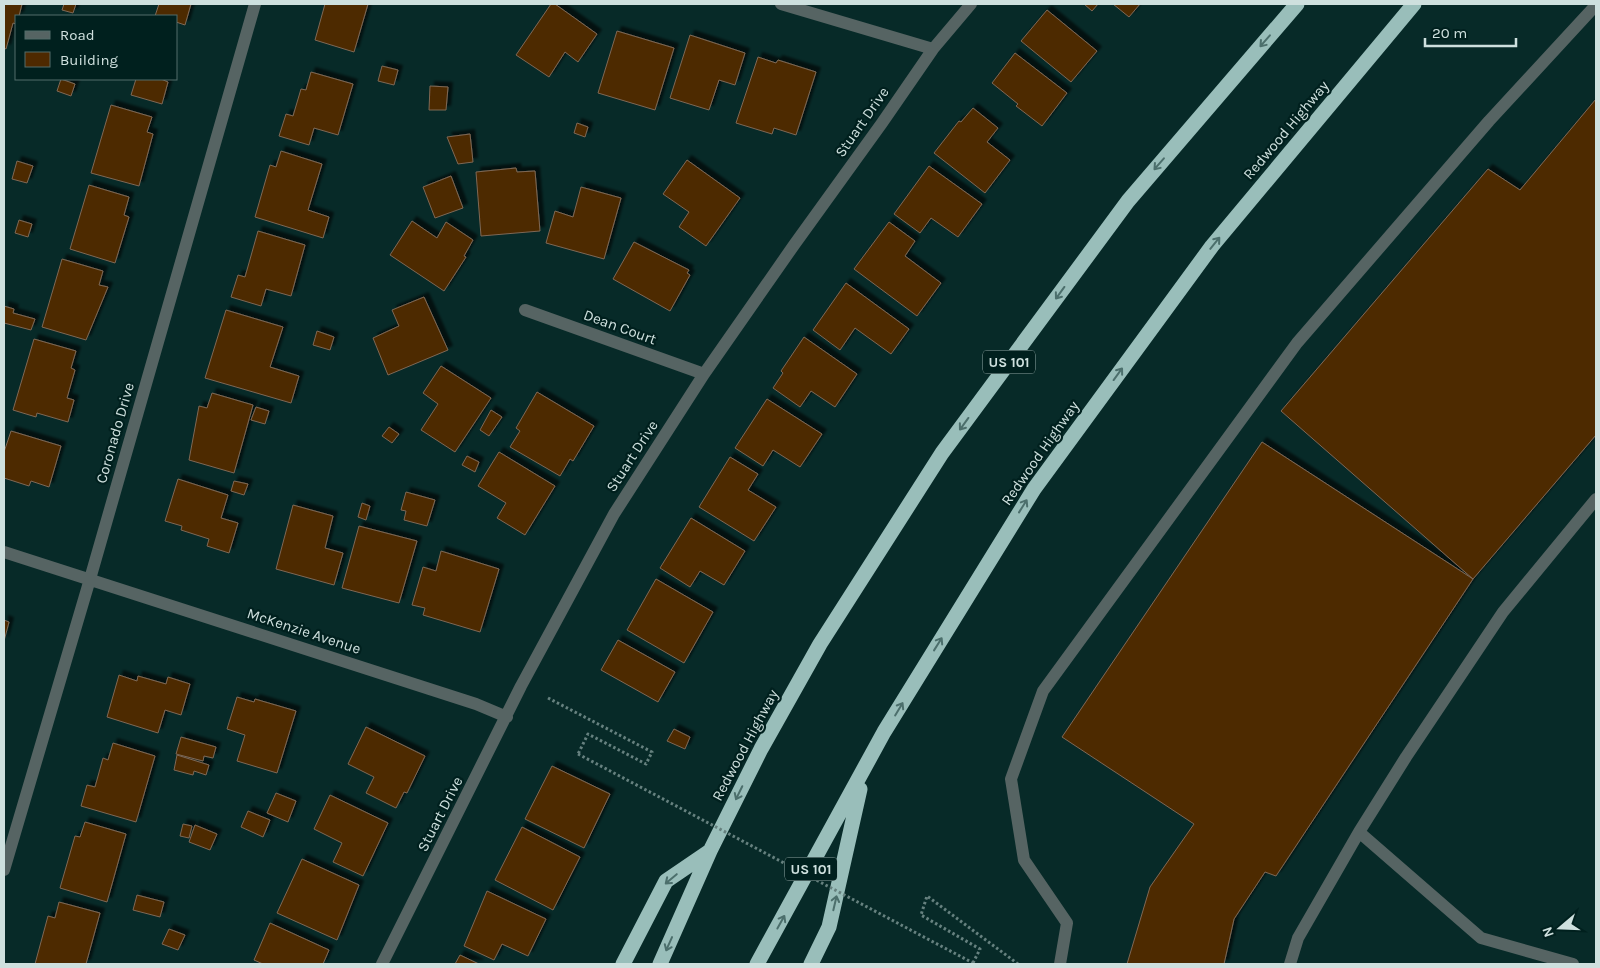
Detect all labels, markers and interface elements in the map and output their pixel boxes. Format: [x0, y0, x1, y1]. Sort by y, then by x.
legend [15, 15, 178, 80]
scale bar [1425, 15, 1516, 47]
text: 20 m [1432, 24, 1467, 42]
text: Road [60, 26, 95, 44]
one-way arrow [1260, 34, 1271, 47]
text: Building [60, 51, 118, 69]
street label: Redwood Highway [1239, 77, 1333, 183]
street label: Stuart Drive [831, 83, 893, 161]
one-way arrow [1154, 157, 1165, 170]
one-way arrow [1209, 237, 1220, 250]
one-way arrow [1055, 286, 1065, 300]
street label: Dean Court [581, 306, 659, 349]
road number: US 101 [983, 351, 1035, 374]
one-way arrow [1113, 367, 1123, 381]
street label: Coronado Drive [92, 381, 138, 485]
street label: Redwood Highway [997, 397, 1083, 509]
street label: Stuart Drive [602, 417, 662, 495]
one-way arrow [959, 417, 969, 431]
one-way arrow [1019, 499, 1029, 513]
street label: McKenzie Avenue [245, 604, 363, 658]
one-way arrow [934, 638, 944, 652]
street label: Redwood Highway [708, 686, 782, 804]
one-way arrow [894, 702, 904, 716]
street label: Stuart Drive [413, 774, 467, 854]
one-way arrow [734, 785, 743, 800]
road number: US 101 [785, 858, 837, 881]
one-way arrow [664, 874, 677, 885]
one-way arrow [831, 895, 840, 911]
north arrow [1535, 903, 1585, 953]
one-way arrow [776, 914, 786, 929]
text: N [1539, 925, 1558, 940]
one-way arrow [664, 936, 674, 951]

